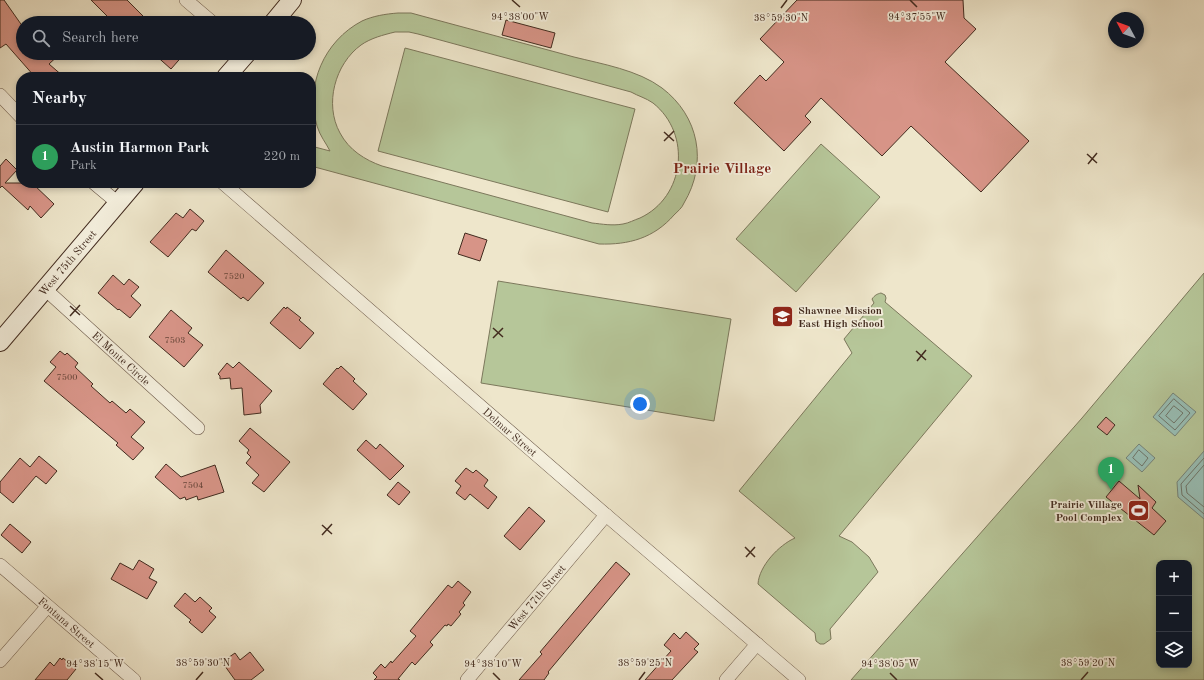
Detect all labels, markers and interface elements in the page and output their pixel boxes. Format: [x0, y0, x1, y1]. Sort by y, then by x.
text: 94°38'00"W [491, 12, 549, 22]
text: 94°37'55"W [888, 12, 946, 22]
north arrow [1108, 12, 1144, 48]
text: 38°59'30"N [754, 13, 809, 23]
search box [16, 16, 316, 60]
icon: search [30, 27, 52, 49]
text: Search here [62, 31, 139, 46]
text: Nearby [32, 90, 87, 107]
text: Austin Harmon Park [70, 141, 209, 156]
text: 1 [41, 150, 49, 163]
text: 220 m [263, 150, 300, 163]
text: Park [70, 159, 97, 172]
district label: Prairie Village [673, 162, 771, 177]
street label: West 75th Street [38, 229, 99, 299]
house number: 7520 [224, 272, 244, 281]
school or university icon: Shawnee Mission East High School [770, 303, 796, 329]
place label: Shawnee Mission East High School [798, 306, 884, 330]
street label: El Monte Circle [89, 330, 151, 388]
house number: 7503 [165, 336, 185, 345]
house number: 7500 [57, 373, 77, 382]
your location [630, 394, 650, 414]
street label: Delmar Street [480, 407, 538, 459]
pin: 1 [1098, 457, 1124, 490]
house number: 7504 [183, 481, 203, 490]
sports icon: Prairie Village Pool Complex [1125, 497, 1151, 523]
place label: Prairie Village Pool Complex [1050, 500, 1122, 524]
map controls [1156, 560, 1192, 668]
button: + [1156, 560, 1192, 596]
street label: West 77th Street [507, 563, 569, 633]
street label: Fontana Street [35, 596, 96, 651]
button: − [1156, 596, 1192, 632]
button: layers [1156, 632, 1192, 668]
text: 38°59'30"N [176, 658, 231, 668]
text: 38°59'25"N [618, 658, 673, 668]
text: 38°59'20"N [1061, 658, 1116, 668]
text: 94°38'15"W [66, 659, 124, 669]
text: 94°38'10"W [464, 659, 522, 669]
text: 94°38'05"W [861, 659, 919, 669]

